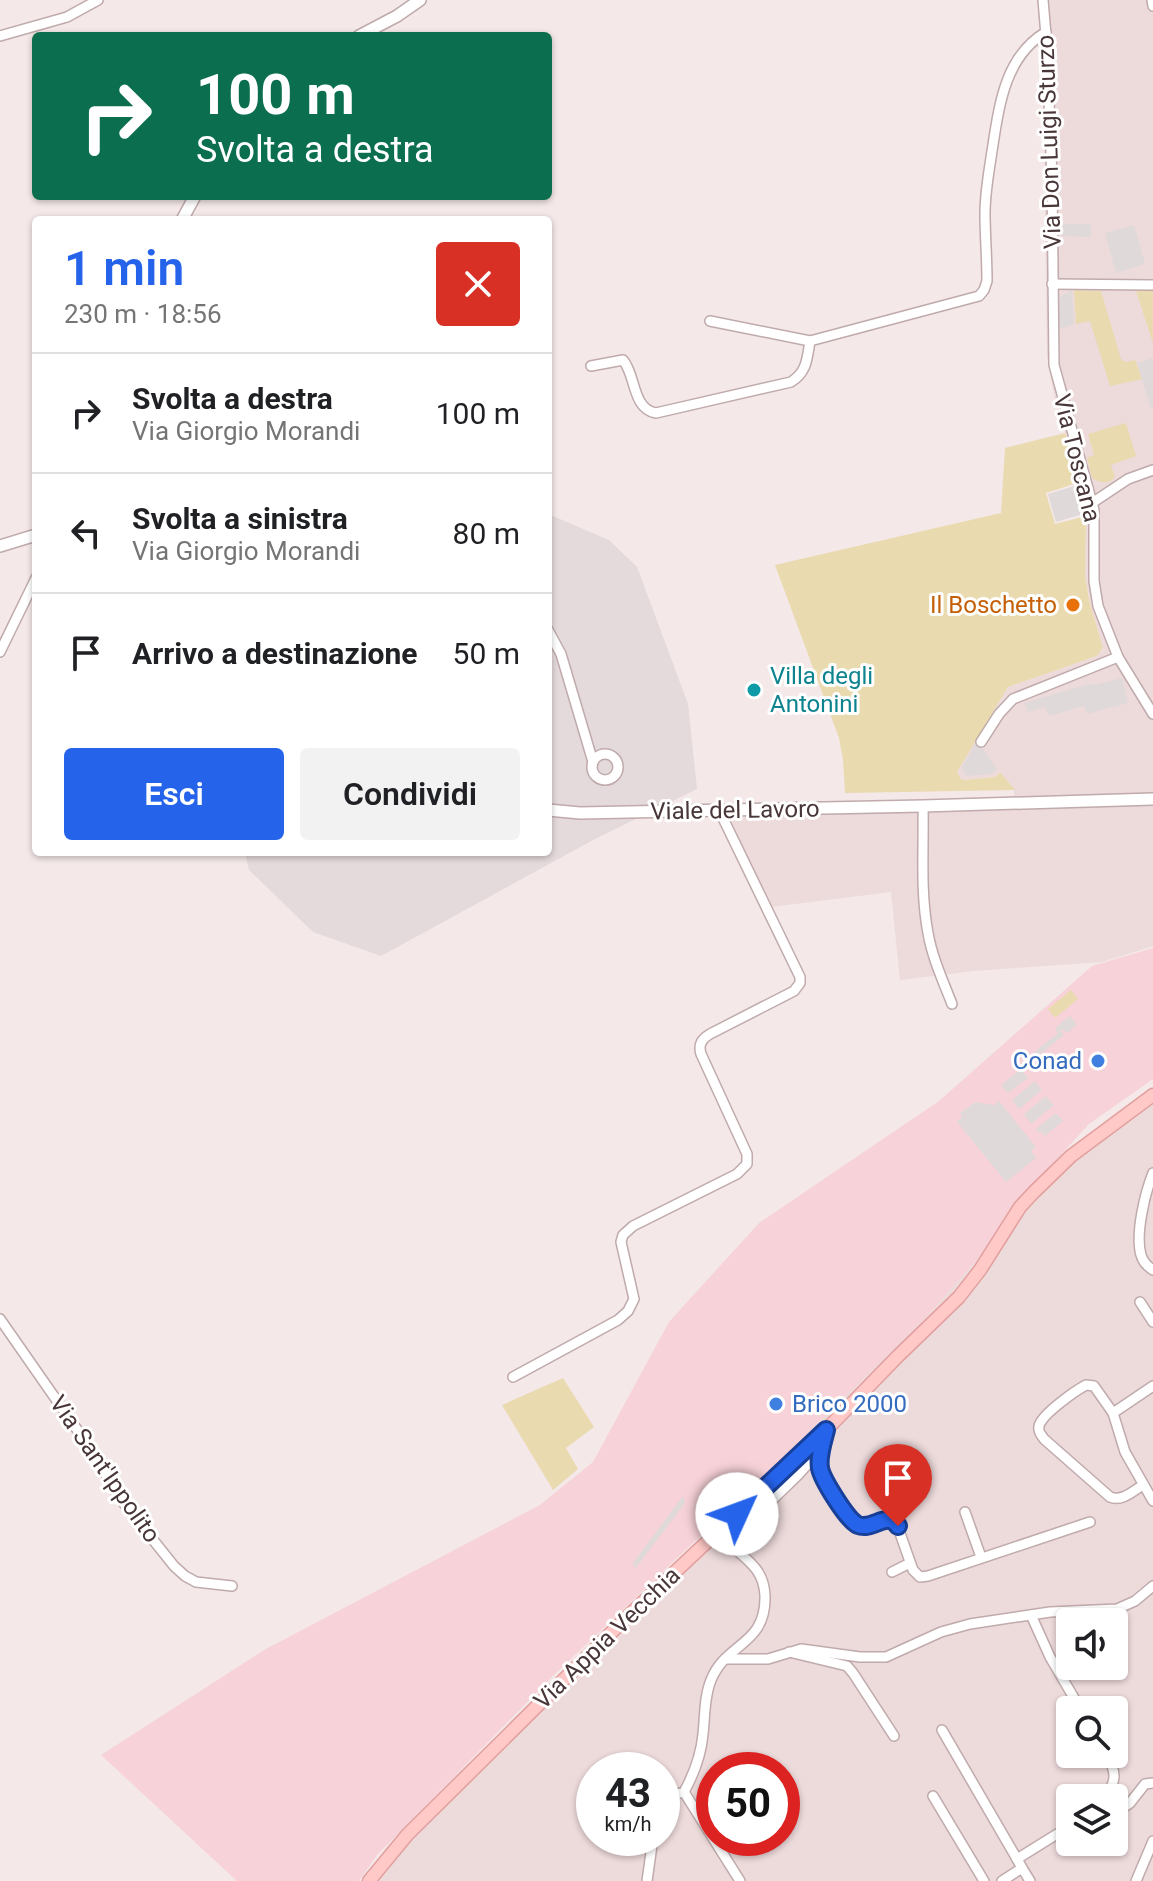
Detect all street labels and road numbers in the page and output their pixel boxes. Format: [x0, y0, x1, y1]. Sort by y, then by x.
street label: Via Don Luigi Sturzo [1031, 34, 1067, 250]
street label: Via Toscana [1048, 391, 1106, 525]
street label: Viale del Lavoro [650, 795, 820, 825]
street label: Via Sant'Ippolito [44, 1390, 166, 1548]
street label: Via Appia Vecchia [528, 1561, 686, 1715]

